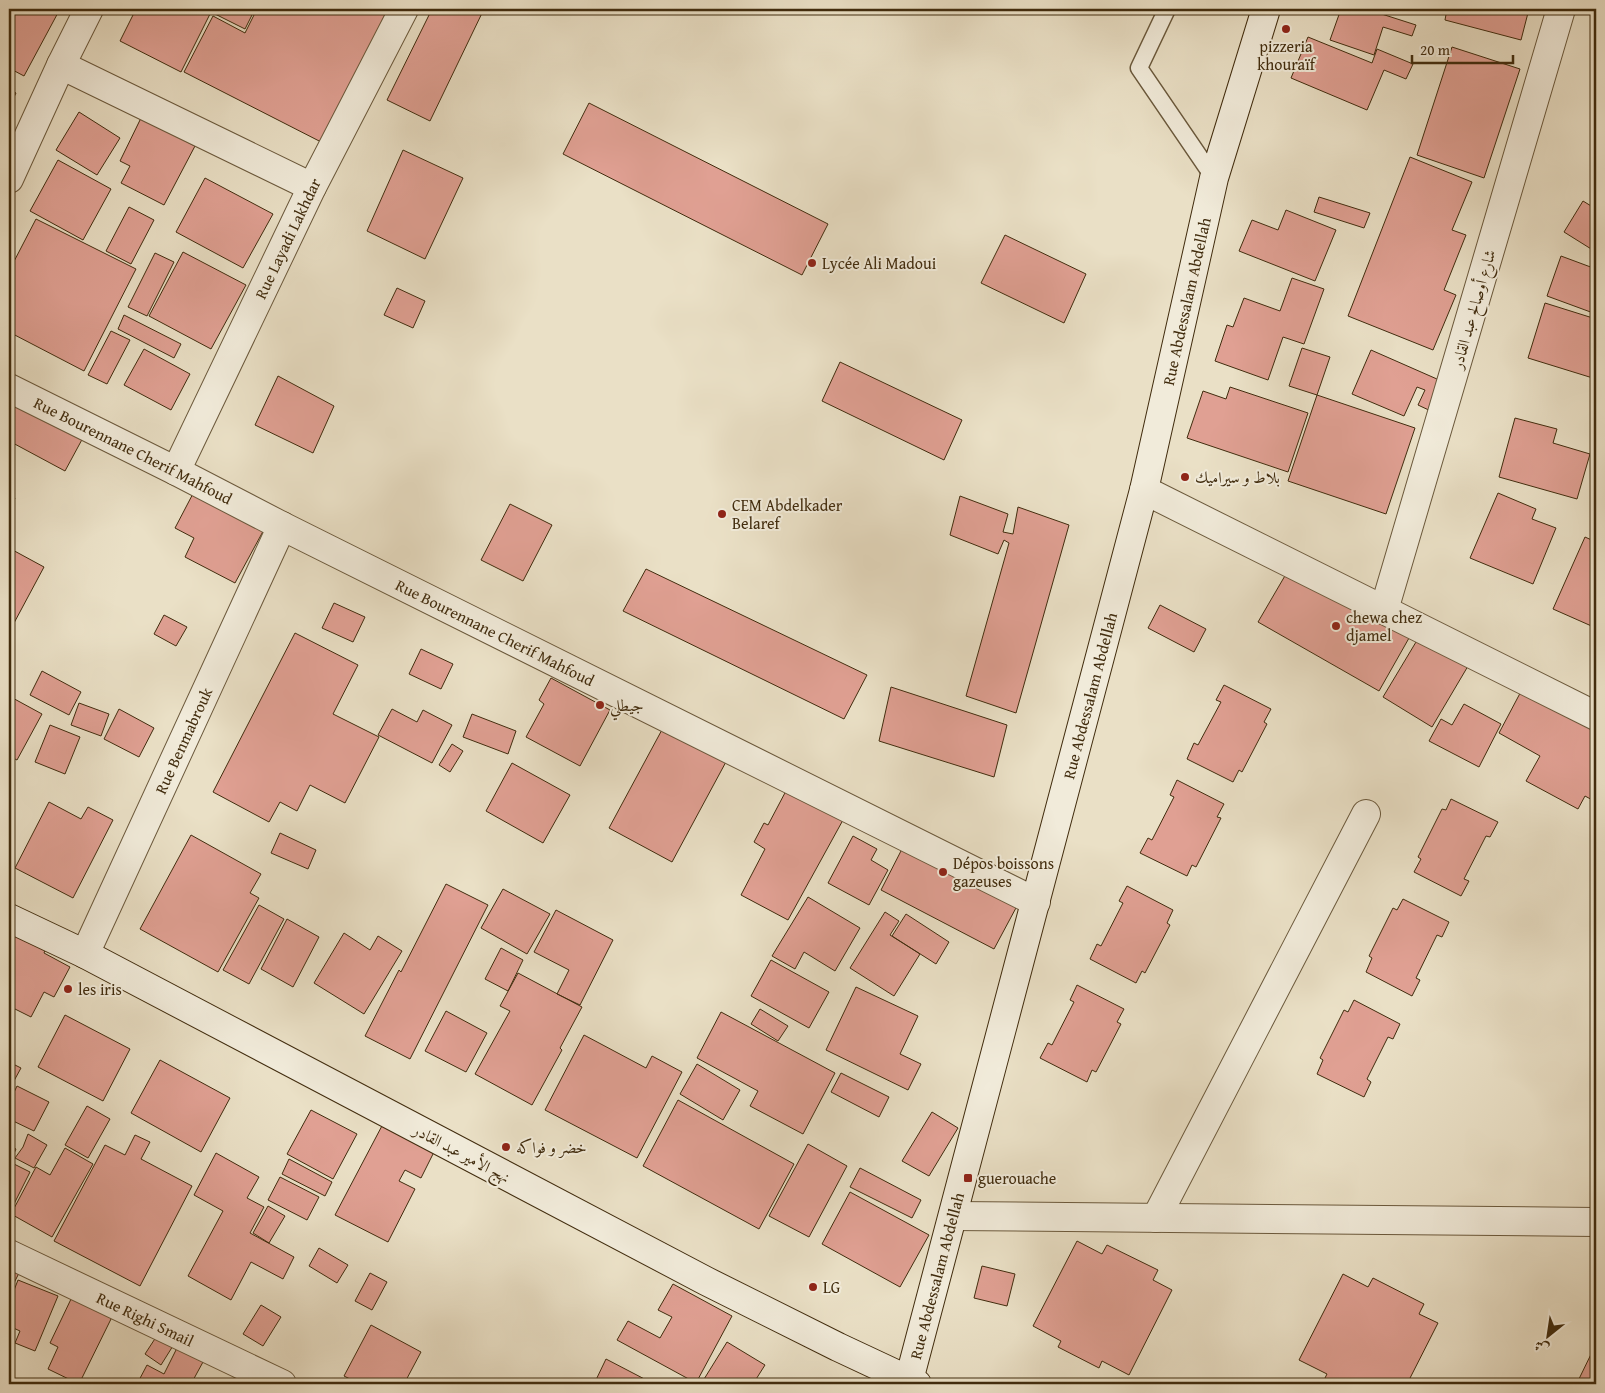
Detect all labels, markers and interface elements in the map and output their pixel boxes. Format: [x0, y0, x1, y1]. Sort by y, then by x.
marker: pizzeria khouraïf [1280, 23, 1292, 35]
scale bar [1412, 32, 1514, 64]
place label: pizzeria khouraïf [1257, 34, 1317, 76]
text: 20 m [1420, 39, 1451, 60]
street label: Rue Layadi Lakhdar [248, 173, 327, 303]
street label: Rue Abdessalam Abdellah [1156, 215, 1217, 388]
street label: شارع أوصالح عبد القادر [1444, 247, 1503, 374]
place label: Lycée Ali Madoui [822, 251, 937, 275]
marker: Lycée Ali Madoui [806, 257, 818, 269]
street label: Rue Bourennane Cherif Mahfoud [30, 390, 237, 511]
place label: بلاط و سيراميك [1195, 465, 1280, 489]
marker: بلاط و سيراميك [1179, 471, 1191, 483]
place label: CEM Abdelkader Belaref [732, 493, 843, 535]
marker: CEM Abdelkader Belaref [716, 508, 728, 520]
street label: Rue Bourennane Cherif Mahfoud [392, 573, 599, 692]
place label: chewa chez djamel [1346, 605, 1422, 647]
street label: Rue Abdessalam Abdellah [1056, 610, 1123, 782]
marker: chewa chez djamel [1330, 620, 1342, 632]
street label: Rue Benmabrouk [148, 683, 219, 798]
place label: جيطلي [610, 693, 644, 721]
marker: جيطلي [594, 699, 606, 711]
place label: Dépos boissons gazeuses [953, 851, 1054, 893]
marker: Dépos boissons gazeuses [937, 866, 949, 878]
place label: les iris [78, 977, 122, 1001]
marker: les iris [62, 983, 74, 995]
street label: نهج الأمير عبد القادر [406, 1116, 515, 1191]
place label: خضر و فواكه [516, 1135, 587, 1159]
marker: خضر و فواكه [500, 1141, 512, 1153]
place label: guerouache [978, 1166, 1056, 1190]
marker: guerouache [962, 1172, 974, 1184]
street label: Rue Abdessalam Abdellah [903, 1190, 970, 1362]
place label: LG [823, 1275, 841, 1299]
marker: LG [807, 1281, 819, 1293]
street label: Rue Righi Smail [93, 1285, 198, 1353]
north arrow [1522, 1310, 1572, 1360]
text: ش [1530, 1335, 1553, 1359]

